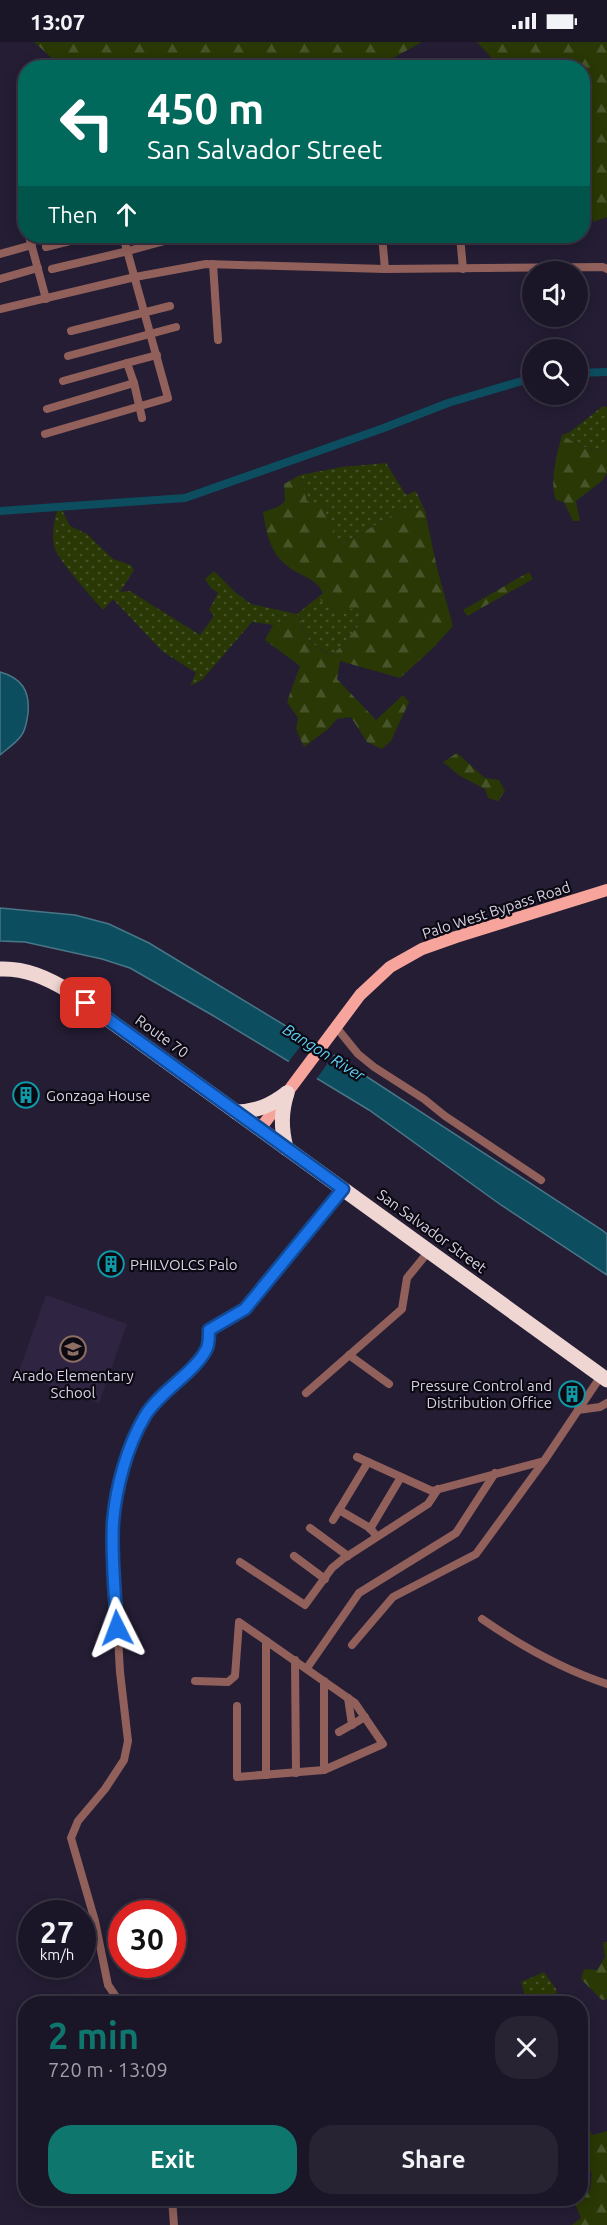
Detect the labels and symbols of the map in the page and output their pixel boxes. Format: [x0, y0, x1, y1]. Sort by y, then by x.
street label: Palo West Bypass Road [420, 878, 572, 942]
pin [60, 977, 111, 1028]
street label: Route 70 [132, 1011, 192, 1061]
water label: Bangon River [280, 1020, 369, 1085]
building icon: Gonzaga House [11, 1080, 41, 1110]
place label: Gonzaga House [46, 1087, 150, 1104]
street label: San Salvador Street [374, 1186, 490, 1276]
building icon: PHILVOLCS Palo [96, 1249, 126, 1279]
place label: PHILVOLCS Palo [130, 1256, 238, 1273]
school or university icon: Arado Elementary School [58, 1334, 88, 1364]
place label: Arado Elementary School [12, 1367, 134, 1401]
place label: Pressure Control and Distribution Office [411, 1377, 552, 1411]
building icon: Pressure Control and Distribution Office [557, 1379, 587, 1409]
position arrow [85, 1596, 149, 1660]
speed limit sign: 30 [108, 1900, 186, 1978]

